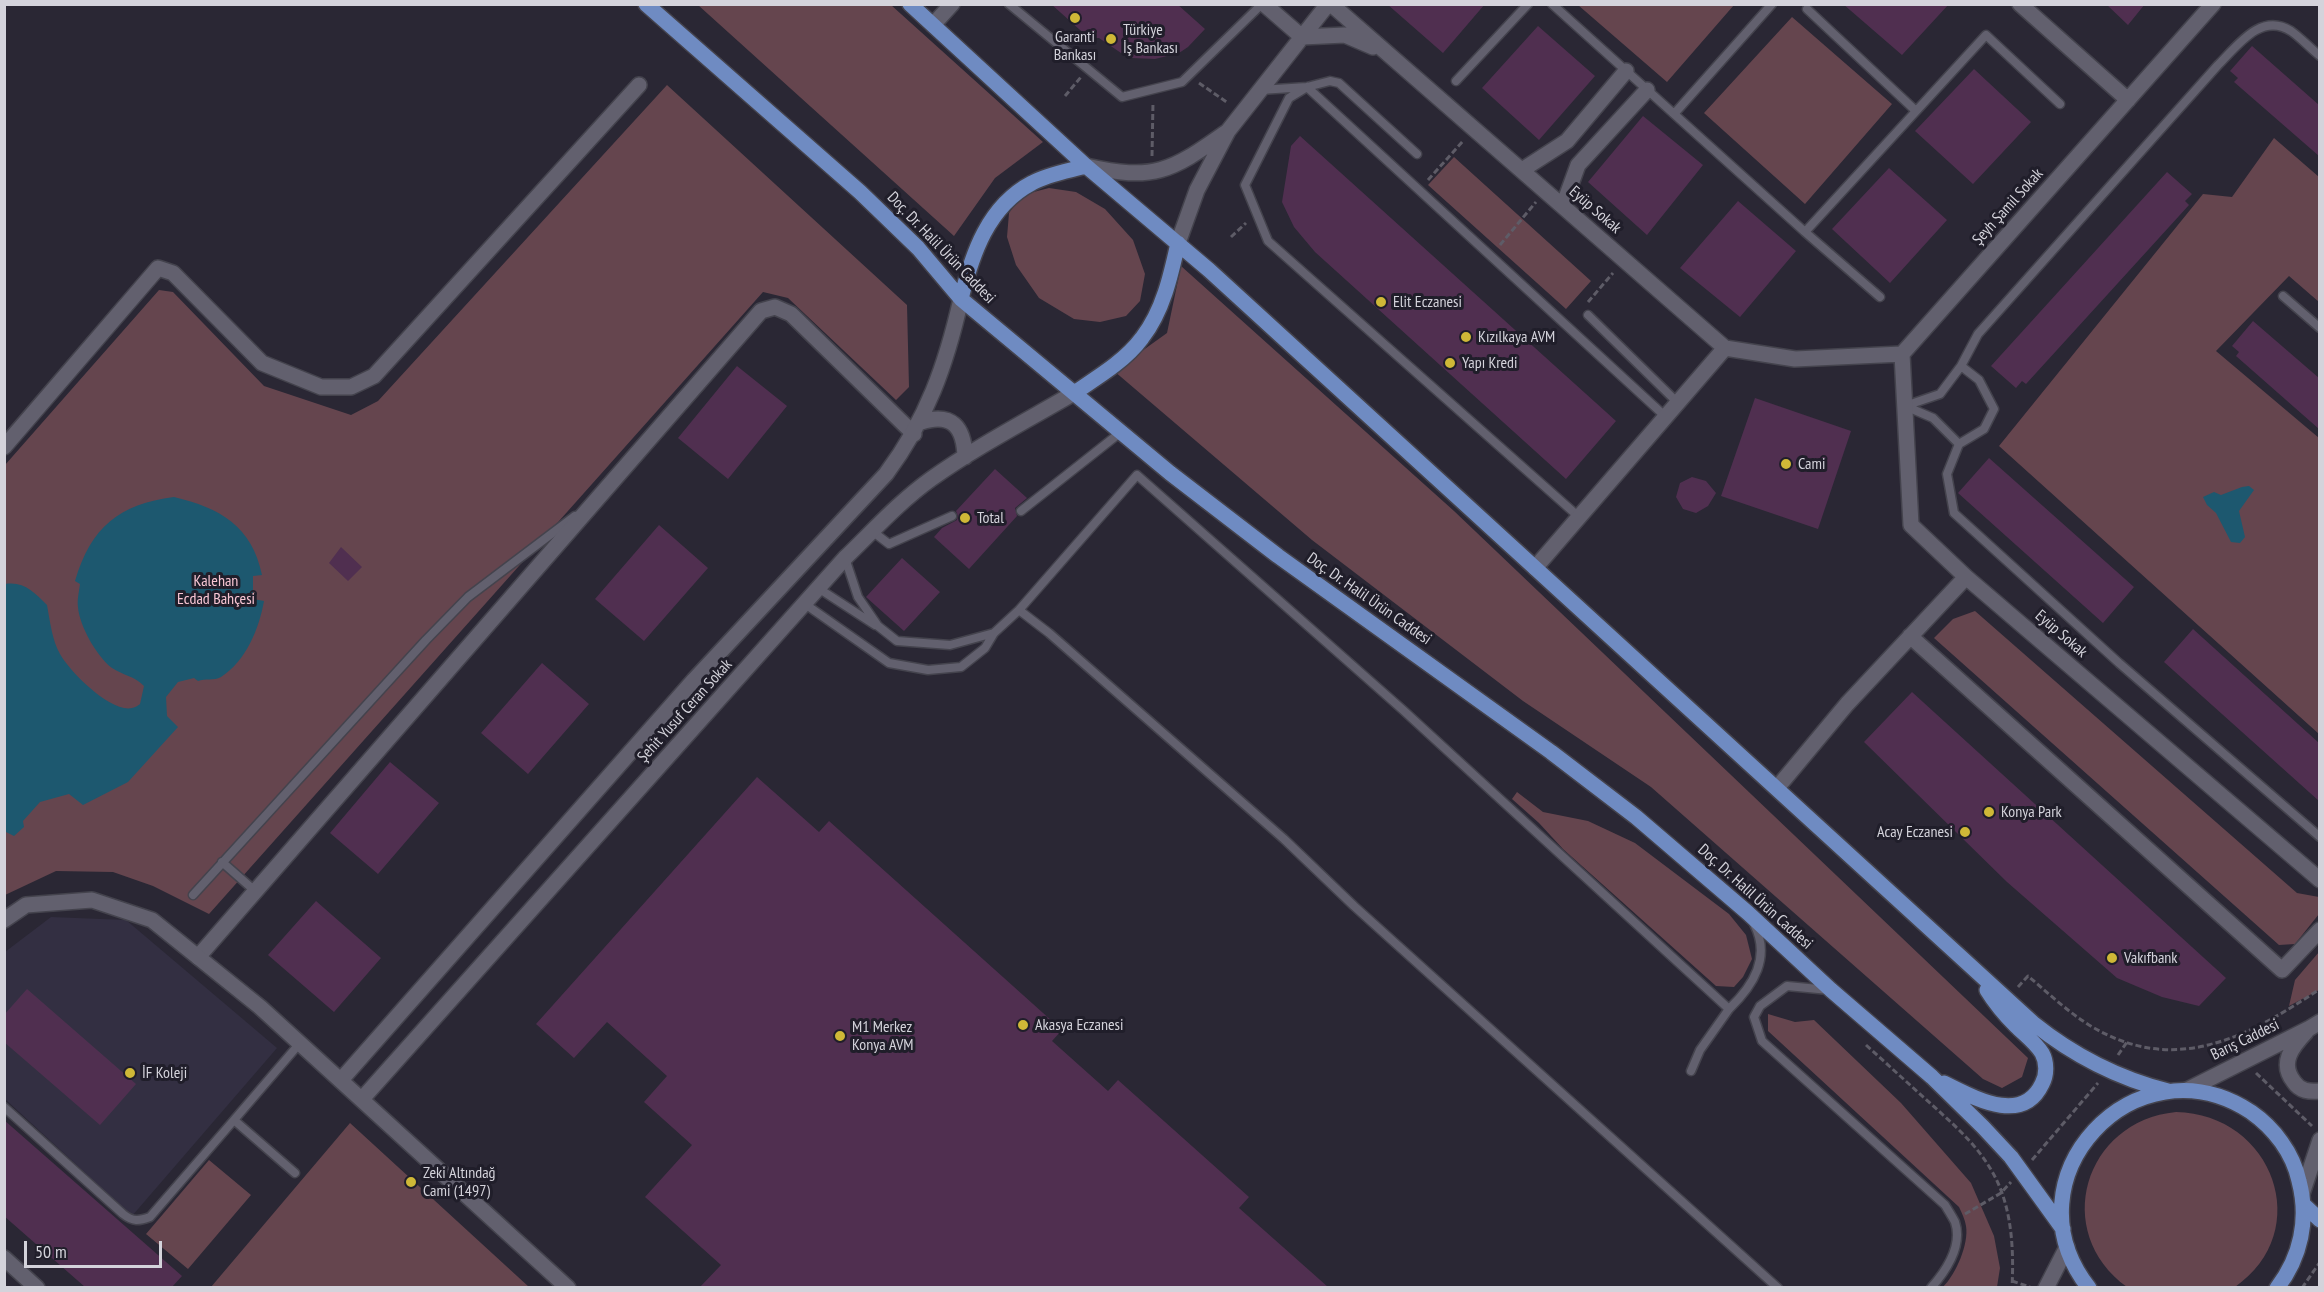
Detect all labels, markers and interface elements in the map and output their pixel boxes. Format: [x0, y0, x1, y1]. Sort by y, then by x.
marker: Garanti Bankası [1068, 11, 1082, 25]
place label: Türkiye İş Bankası [1123, 20, 1178, 58]
place label: Garanti Bankası [1054, 27, 1096, 65]
marker: Türkiye İş Bankası [1104, 32, 1118, 46]
street label: Şeyh Şamil Sokak [1969, 165, 2047, 249]
street label: Eyüp Sokak [1565, 182, 1625, 238]
street label: Doç. Dr. Halil Ürün Caddesi [883, 188, 999, 308]
place label: Elit Eczanesi [1393, 292, 1462, 312]
marker: Elit Eczanesi [1374, 295, 1388, 309]
place label: Kızılkaya AVM [1478, 327, 1555, 347]
marker: Kızılkaya AVM [1459, 330, 1473, 344]
place label: Yapı Kredi [1462, 353, 1518, 373]
marker: Yapı Kredi [1443, 356, 1457, 370]
place label: Cami [1798, 454, 1825, 474]
marker: Cami [1779, 457, 1793, 471]
place label: Total [977, 508, 1004, 528]
marker: Total [958, 511, 972, 525]
street label: Doç. Dr. Halil Ürün Caddesi [1303, 549, 1435, 649]
park label: Kalehan Ecdad Bahçesi [177, 571, 255, 609]
street label: Eyüp Sokak [2031, 606, 2091, 662]
street label: Şehit Yusuf Ceran Sokak [634, 655, 736, 767]
place label: Konya Park [2001, 802, 2062, 822]
marker: Konya Park [1982, 805, 1996, 819]
place label: Acay Eczanesi [1877, 822, 1953, 842]
marker: Acay Eczanesi [1958, 825, 1972, 839]
street label: Doç. Dr. Halil Ürün Caddesi [1694, 840, 1816, 954]
place label: Vakıfbank [2124, 948, 2178, 968]
marker: Vakıfbank [2105, 951, 2119, 965]
place label: Akasya Eczanesi [1035, 1015, 1123, 1035]
street label: Barış Caddesi [2208, 1015, 2282, 1065]
place label: M1 Merkez Konya AVM [852, 1017, 914, 1055]
marker: Akasya Eczanesi [1016, 1018, 1030, 1032]
marker: M1 Merkez Konya AVM [833, 1029, 847, 1043]
place label: İF Koleji [142, 1063, 187, 1083]
marker: İF Koleji [123, 1066, 137, 1080]
place label: Zeki Altındağ Cami (1497) [423, 1163, 496, 1201]
marker: Zeki Altındağ Cami (1497) [404, 1175, 418, 1189]
scale bar [27, 1229, 165, 1267]
text: 50 m [35, 1240, 67, 1263]

